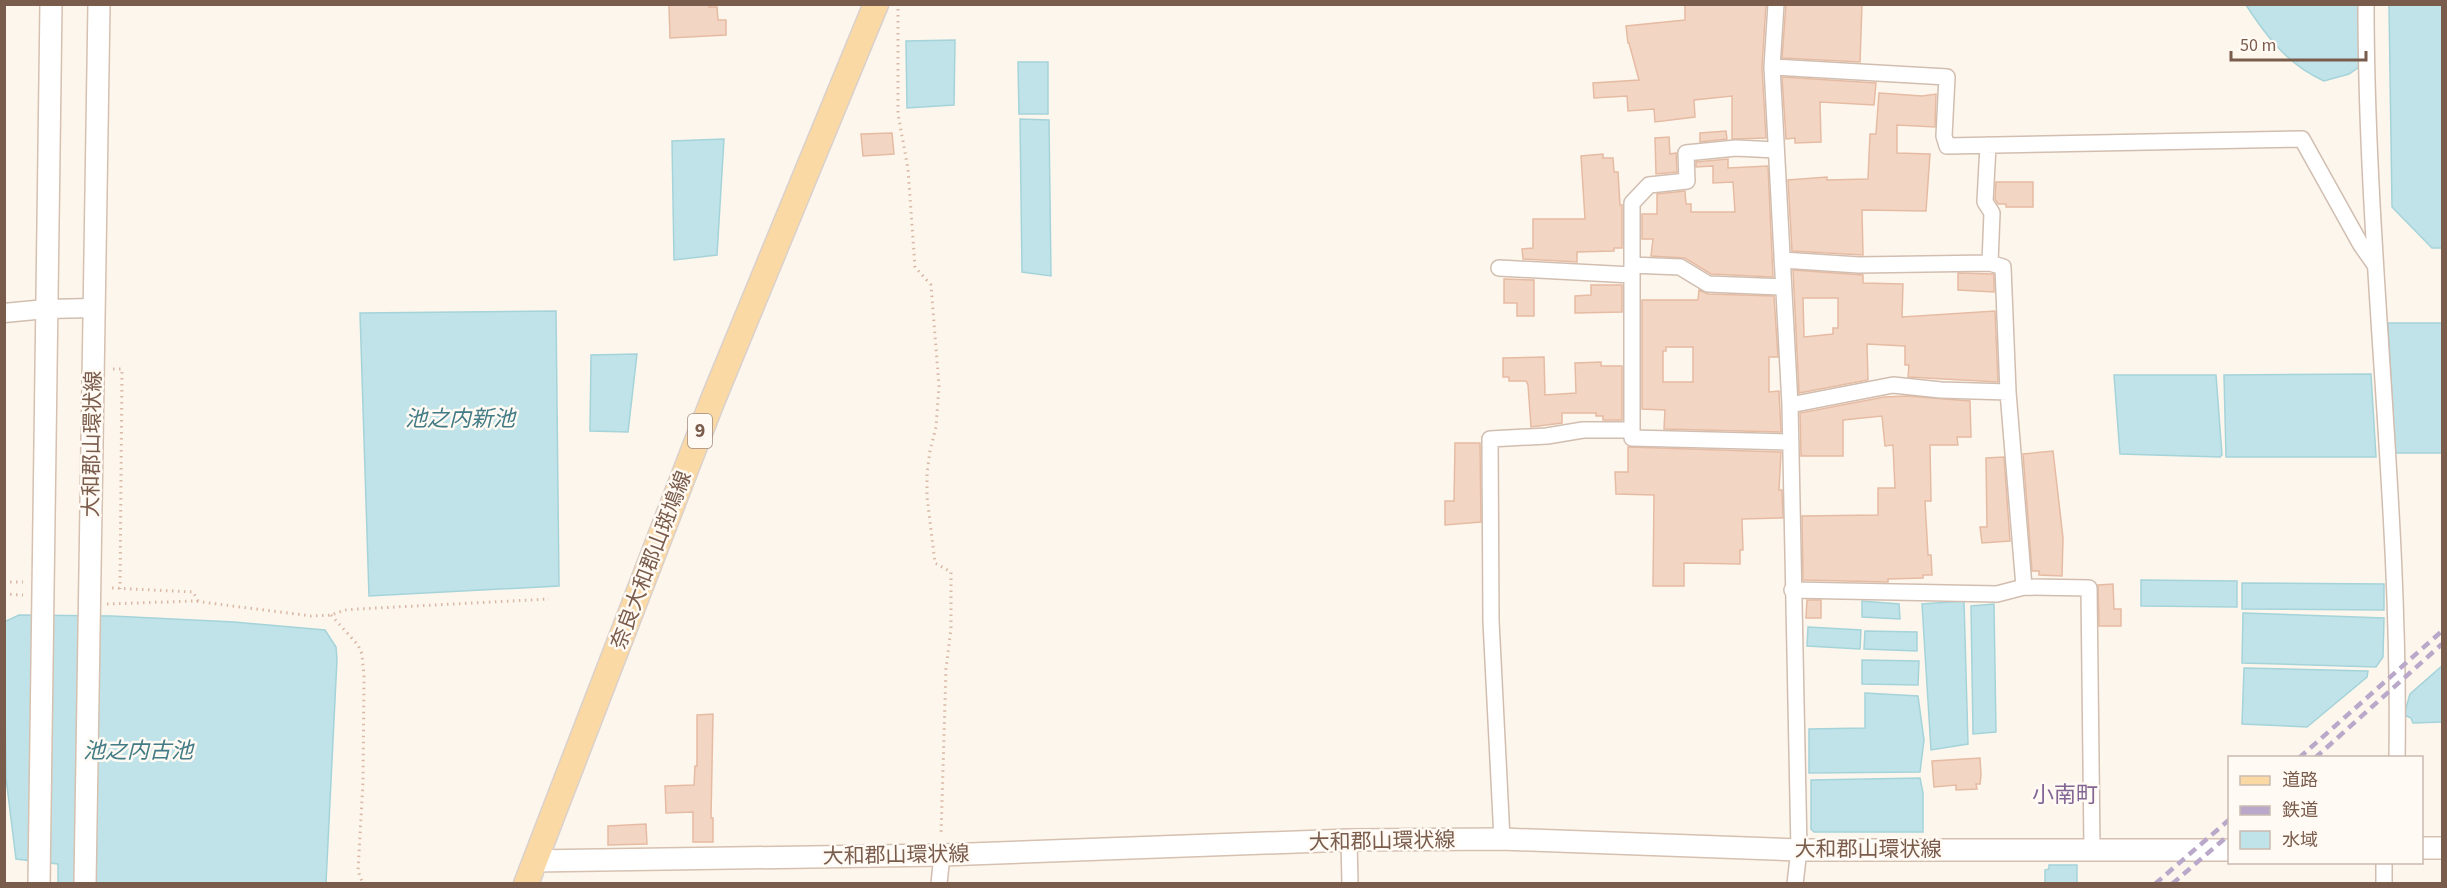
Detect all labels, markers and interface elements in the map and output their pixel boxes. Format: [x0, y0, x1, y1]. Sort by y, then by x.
scale bar [2231, 24, 2366, 62]
text: 50 m [2240, 33, 2276, 58]
street label: 大和郡山環状線 [76, 370, 108, 518]
water label: 池之内新池 [405, 403, 517, 435]
road number: 9 [688, 414, 712, 448]
street label: 奈良大和郡山斑鳩線 [603, 466, 699, 654]
water label: 池之内古池 [83, 735, 195, 767]
legend [2228, 756, 2423, 864]
text: 道路 [2282, 768, 2318, 793]
district label: 小南町 [2032, 779, 2098, 811]
text: 鉄道 [2282, 798, 2318, 823]
street label: 大和郡山環状線 [1308, 825, 1456, 857]
text: 水域 [2282, 828, 2318, 853]
street label: 大和郡山環状線 [1795, 834, 1942, 864]
street label: 大和郡山環状線 [822, 839, 970, 871]

